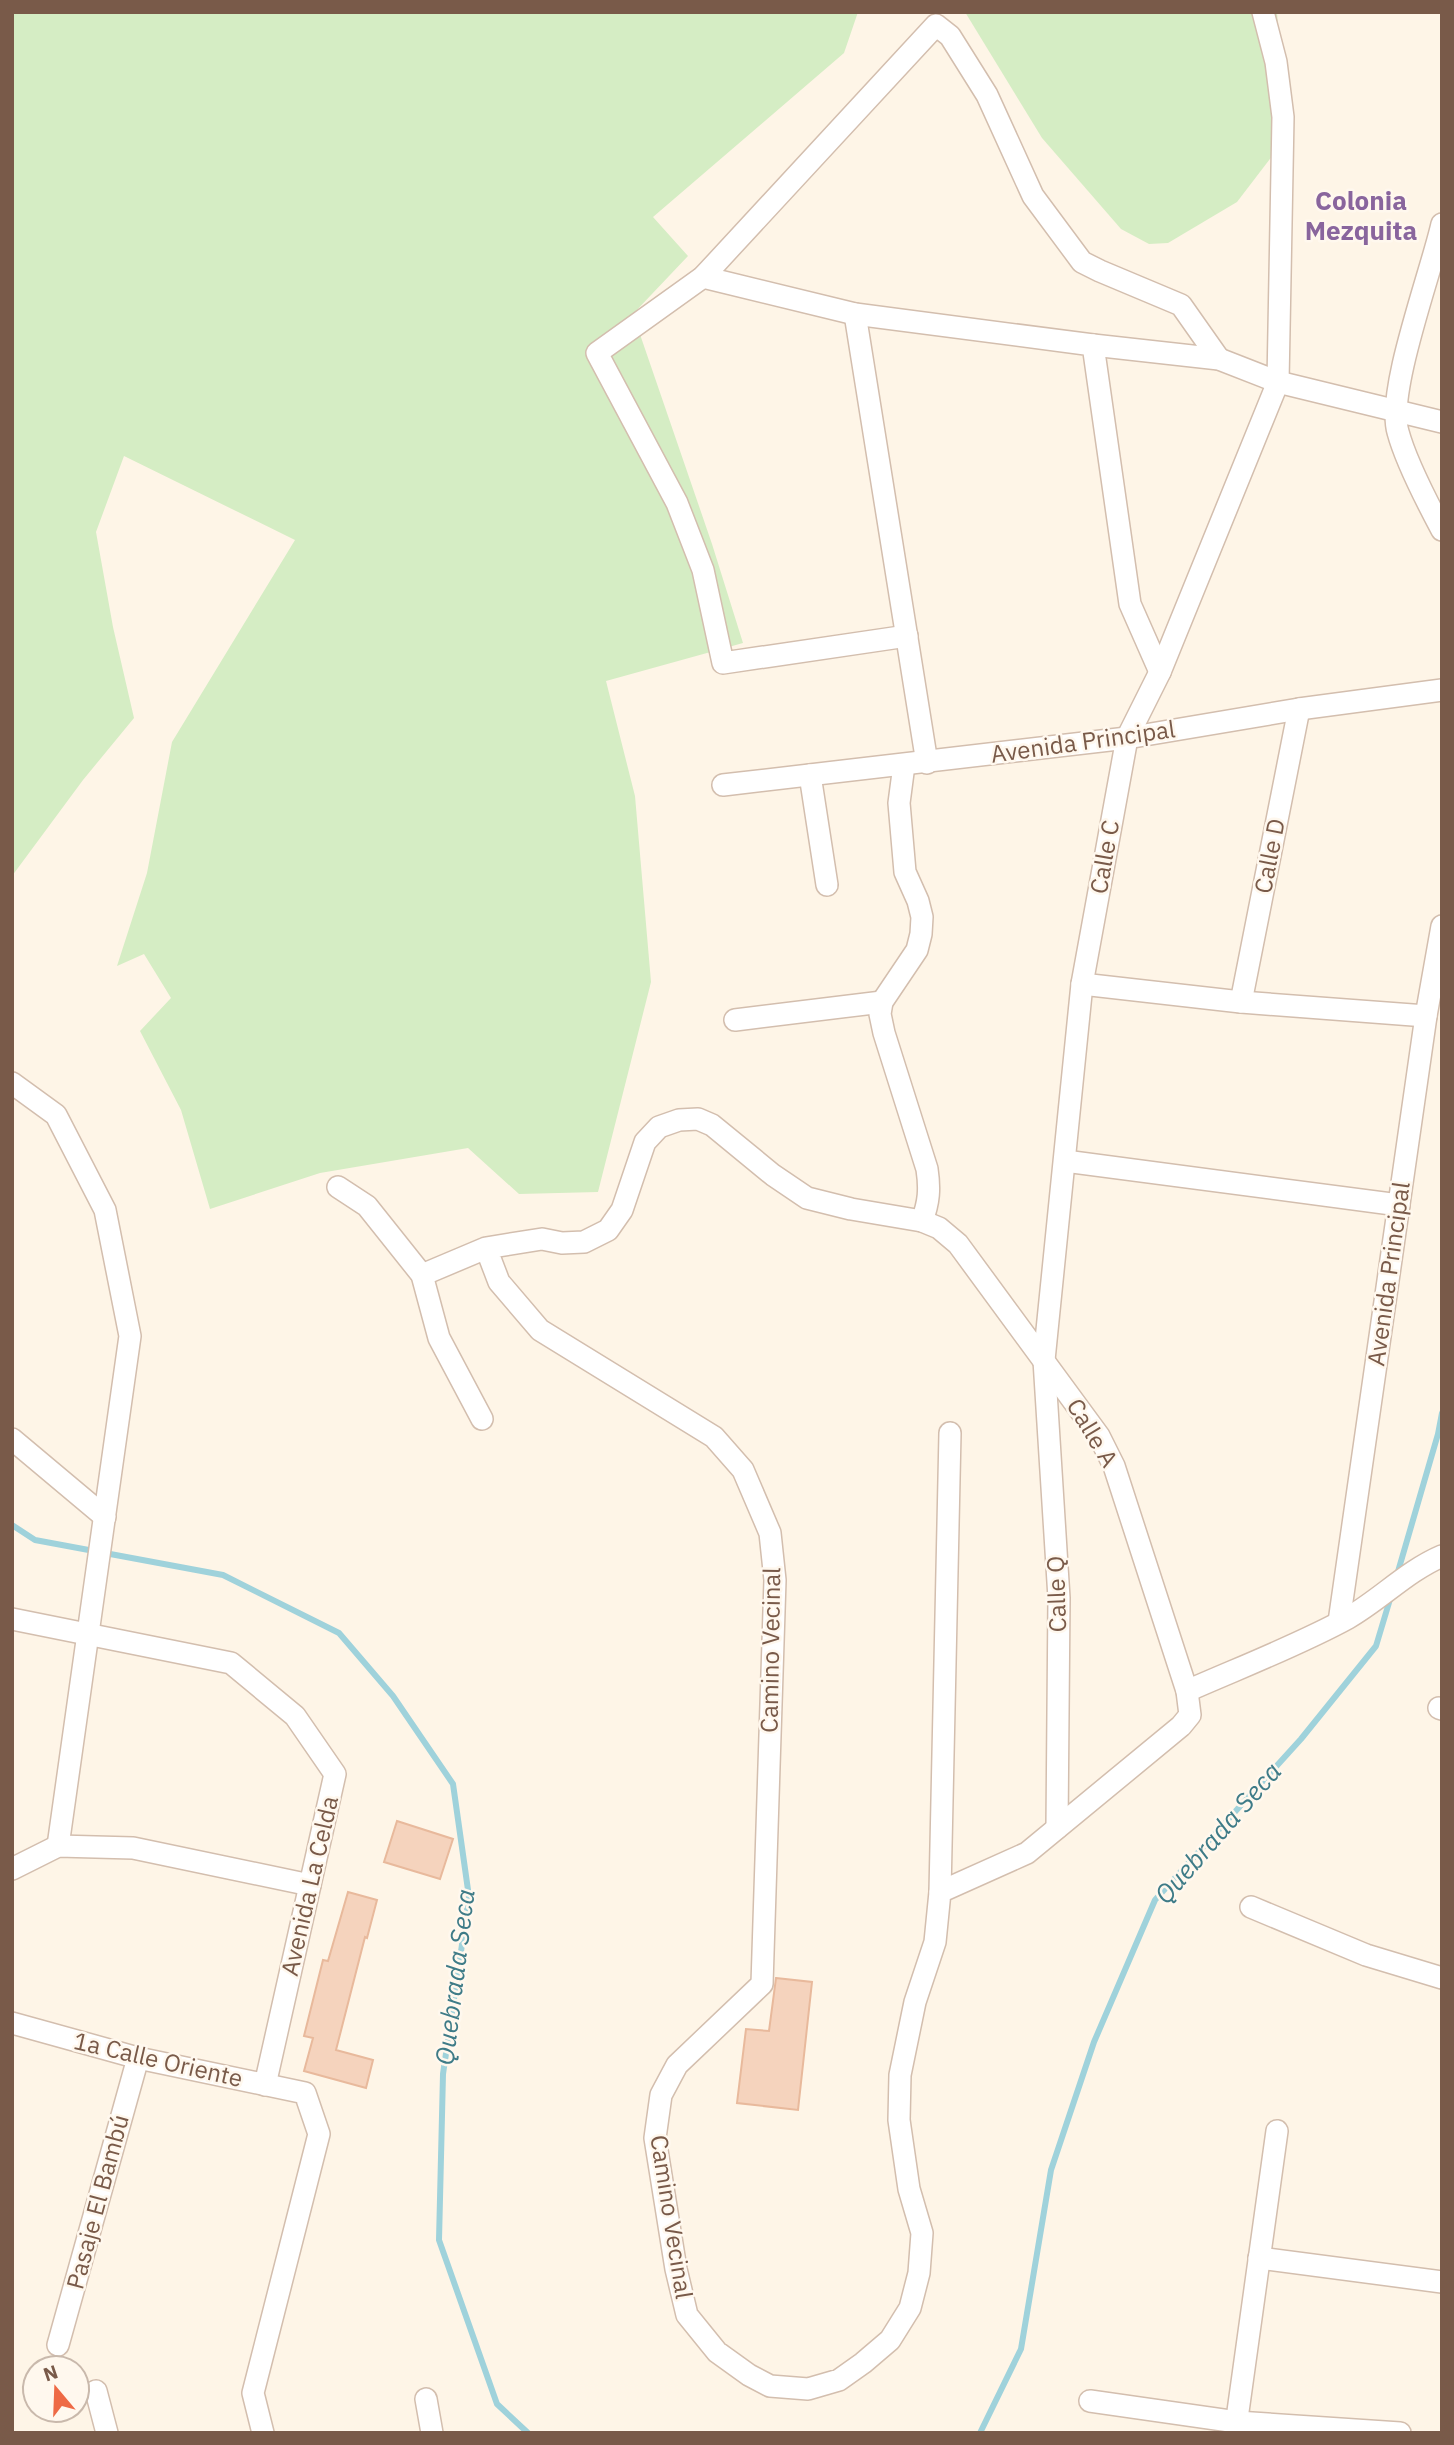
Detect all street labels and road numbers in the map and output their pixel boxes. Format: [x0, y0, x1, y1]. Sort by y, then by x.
street label: Avenida Principal [989, 712, 1177, 770]
street label: Calle D [1246, 816, 1292, 896]
street label: Calle C [1082, 817, 1126, 896]
street label: Avenida Principal [1359, 1180, 1417, 1368]
street label: Calle A [1060, 1392, 1126, 1473]
street label: Calle Q [1039, 1555, 1073, 1633]
street label: Camino Vecinal [753, 1567, 787, 1733]
street label: Avenida La Celda [273, 1793, 345, 1979]
street label: 1a Calle Oriente [71, 2024, 246, 2094]
street label: Pasaje El Bambú [58, 2111, 136, 2293]
street label: Camino Vecinal [643, 2133, 701, 2301]

